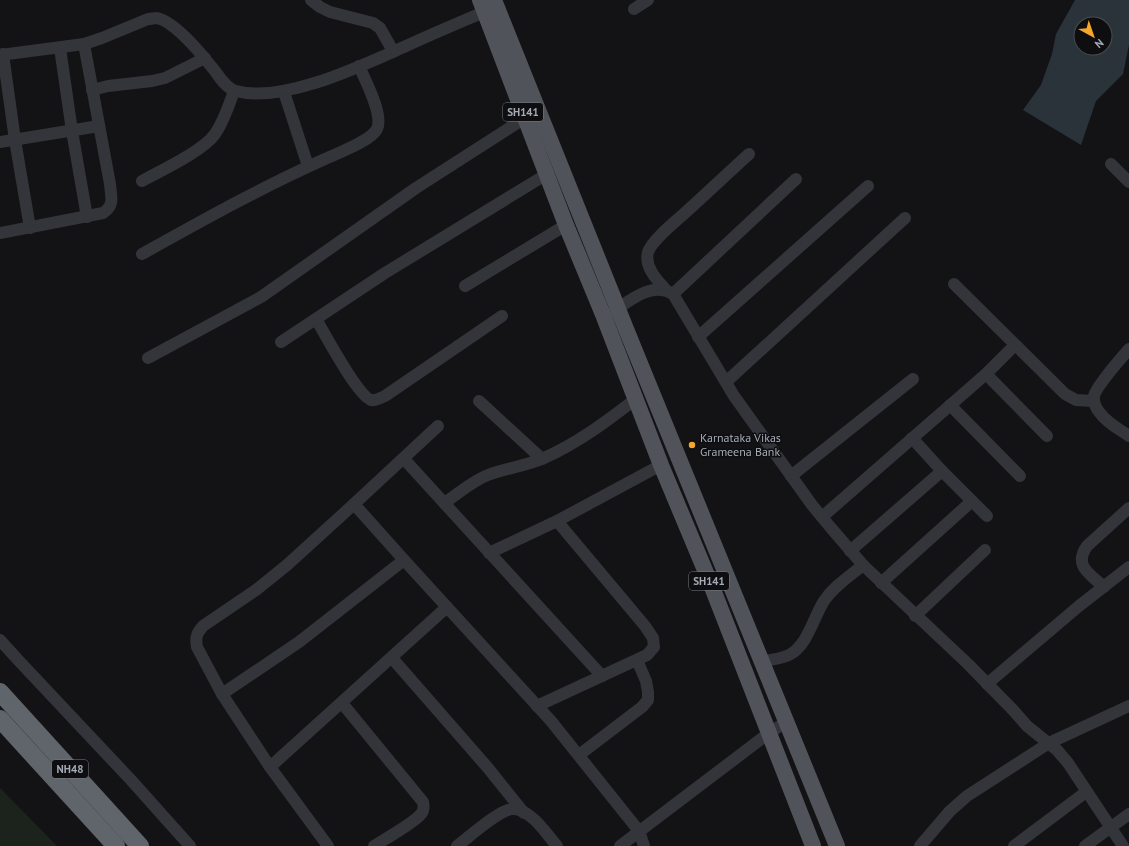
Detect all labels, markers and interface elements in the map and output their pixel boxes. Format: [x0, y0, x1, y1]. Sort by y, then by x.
north arrow [1073, 16, 1113, 56]
text: N [1092, 36, 1107, 51]
road number: SH141 [503, 103, 543, 121]
place label: Karnataka Vikas Grameena Bank [700, 430, 781, 459]
marker: Karnataka Vikas Grameena Bank [687, 440, 697, 450]
road number: SH141 [689, 572, 729, 590]
road number: NH48 [52, 760, 88, 778]

